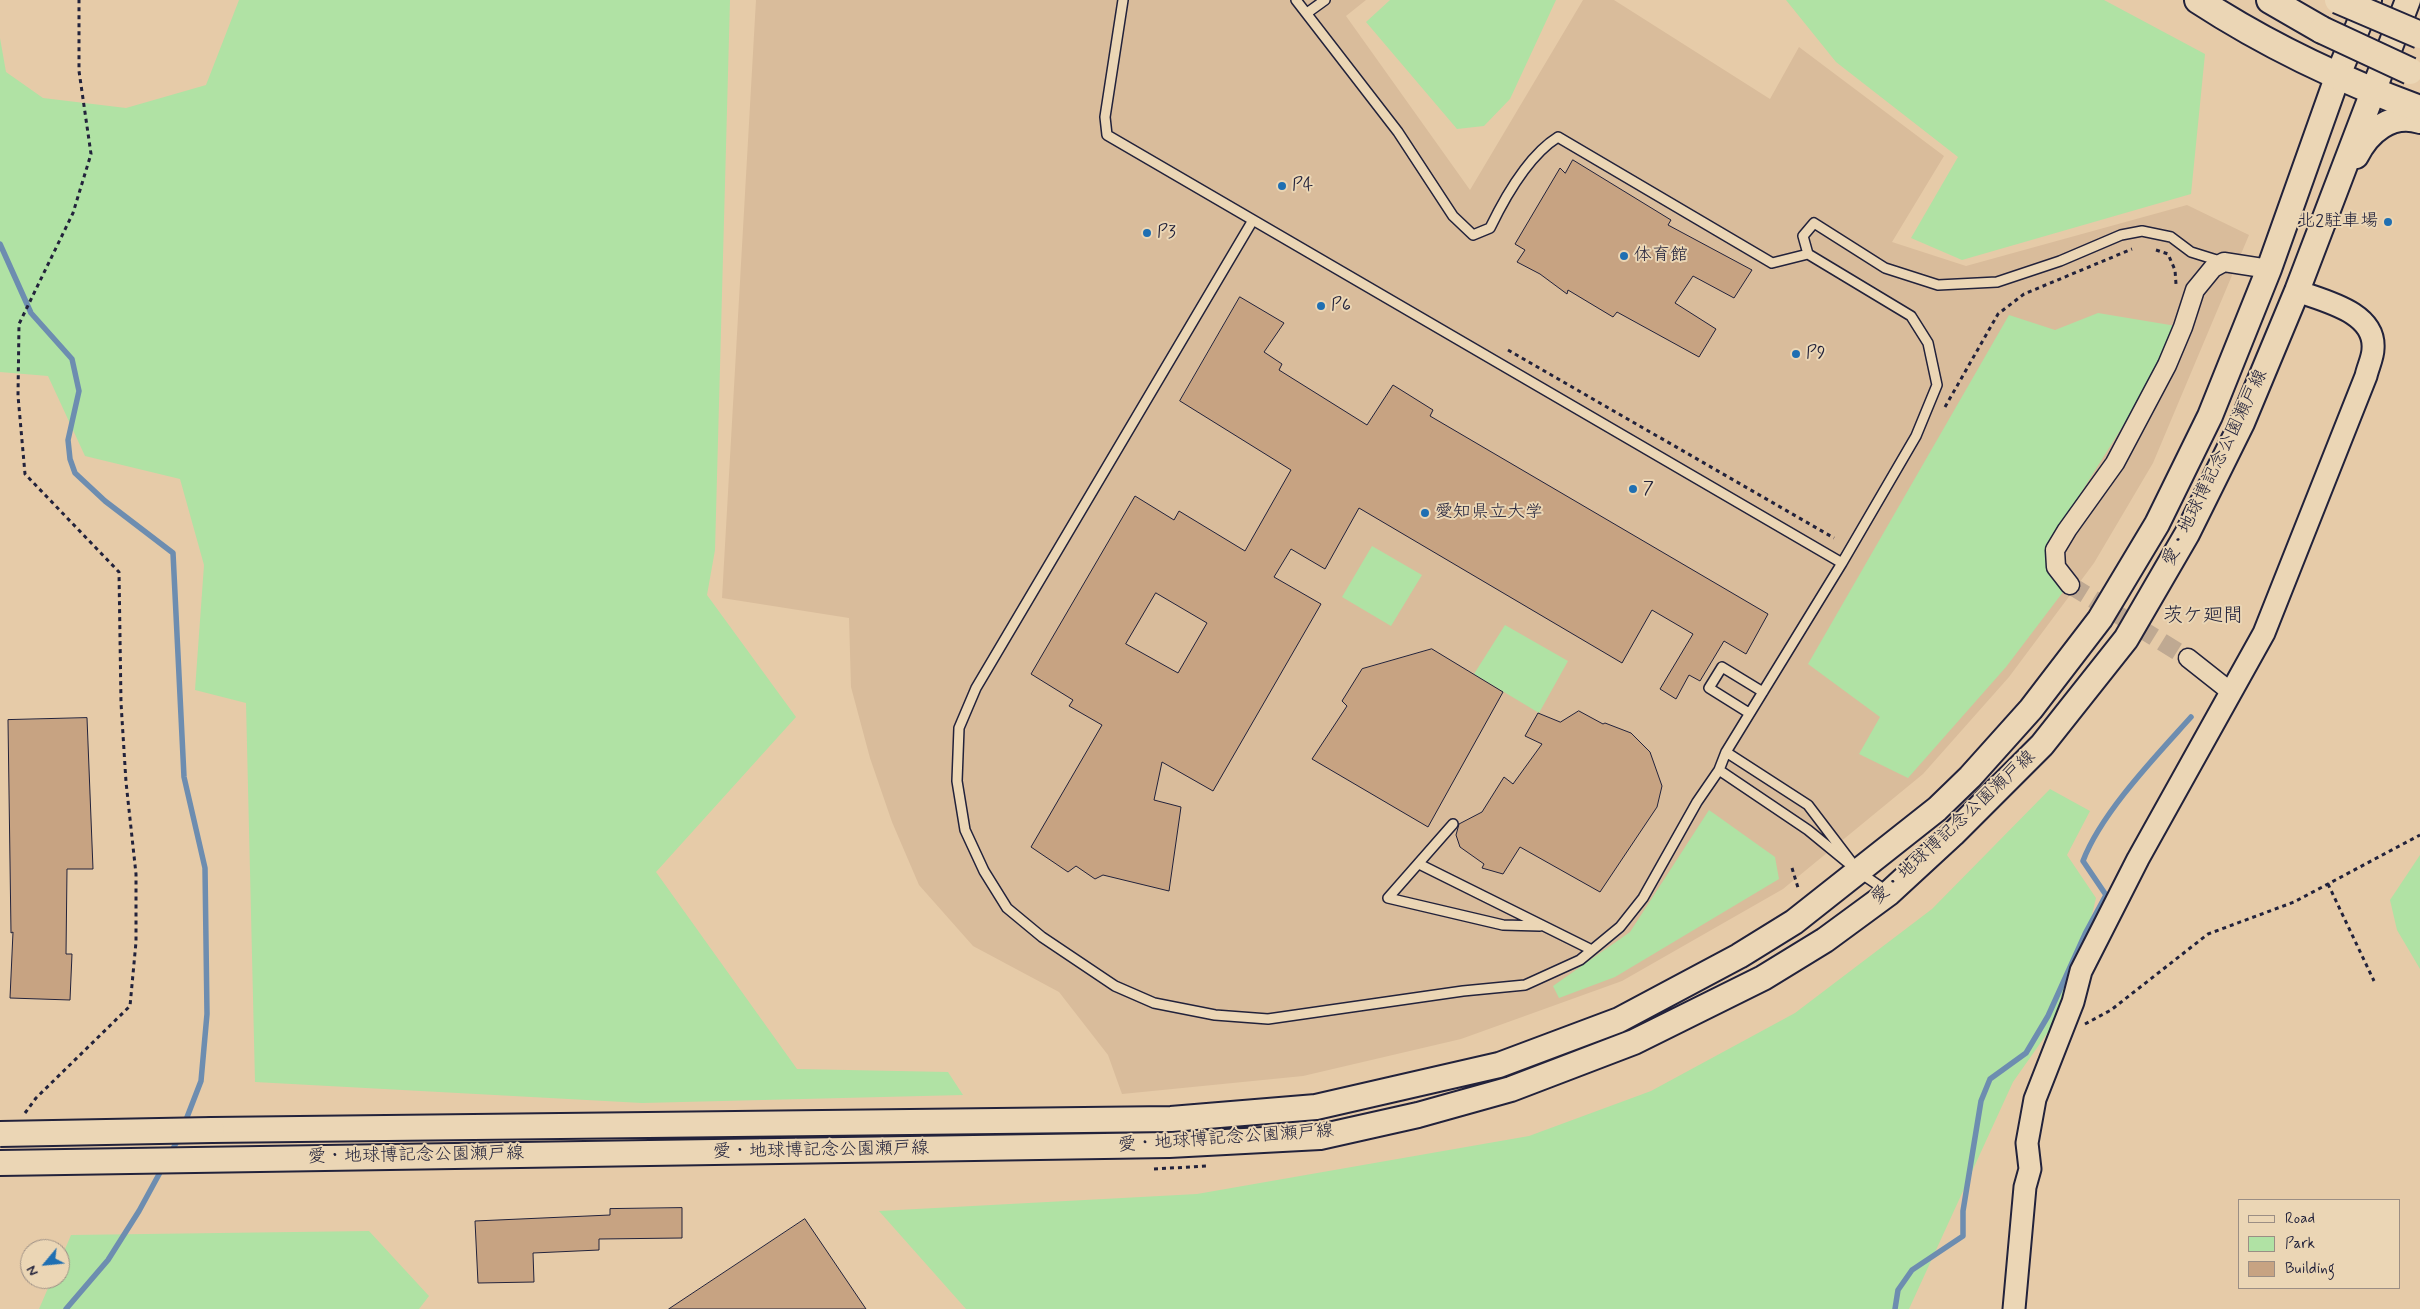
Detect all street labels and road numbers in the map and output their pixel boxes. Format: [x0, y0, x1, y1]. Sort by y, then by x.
street label: 愛・地球博記念公園瀬戸線 [2159, 366, 2273, 570]
street label: 愛・地球博記念公園瀬戸線 [1868, 746, 2040, 910]
street label: 愛・地球博記念公園瀬戸線 [1118, 1121, 1334, 1157]
street label: 愛・地球博記念公園瀬戸線 [713, 1138, 929, 1164]
street label: 愛・地球博記念公園瀬戸線 [308, 1143, 524, 1169]

